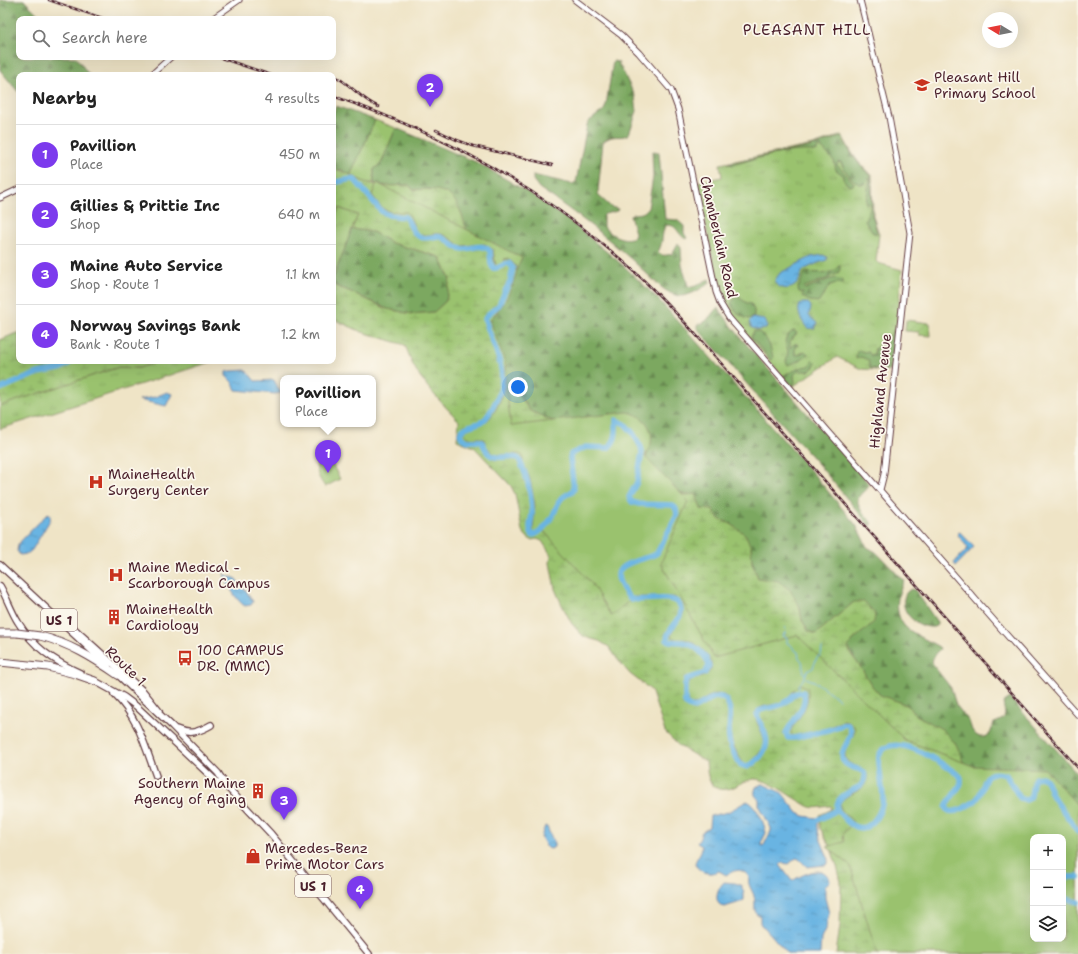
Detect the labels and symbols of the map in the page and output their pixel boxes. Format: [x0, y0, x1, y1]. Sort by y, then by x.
north arrow [982, 12, 1018, 48]
district label: PLEASANT HILL [743, 20, 871, 40]
place label: Pleasant Hill Primary School [934, 68, 1036, 102]
pin: 2 [417, 74, 443, 107]
school or university icon: Pleasant Hill Primary School [913, 76, 931, 94]
street label: Chamberlain Road [696, 174, 742, 300]
street label: Highland Avenue [865, 333, 895, 449]
your location [508, 377, 528, 397]
pin: 1 [315, 440, 341, 473]
place label: MaineHealth Surgery Center [108, 465, 210, 499]
hospital icon: MaineHealth Surgery Center [87, 473, 105, 491]
place label: Maine Medical - Scarborough Campus [128, 558, 270, 592]
hospital icon: Maine Medical - Scarborough Campus [107, 566, 125, 584]
place label: MaineHealth Cardiology [126, 600, 213, 634]
building icon: MaineHealth Cardiology [105, 608, 123, 626]
road number: US 1 [41, 609, 77, 631]
place label: 100 CAMPUS DR. (MMC) [197, 641, 284, 675]
street label: Route 1 [102, 642, 150, 690]
bus stop icon: 100 CAMPUS DR. (MMC) [176, 649, 194, 667]
place label: Southern Maine Agency of Aging [134, 774, 246, 808]
building icon: Southern Maine Agency of Aging [249, 782, 267, 800]
pin: 3 [271, 787, 297, 820]
place label: Mercedes-Benz Prime Motor Cars [265, 839, 385, 873]
shop icon: Mercedes-Benz Prime Motor Cars [244, 847, 262, 865]
road number: US 1 [295, 875, 331, 897]
pin: 4 [347, 876, 373, 909]

